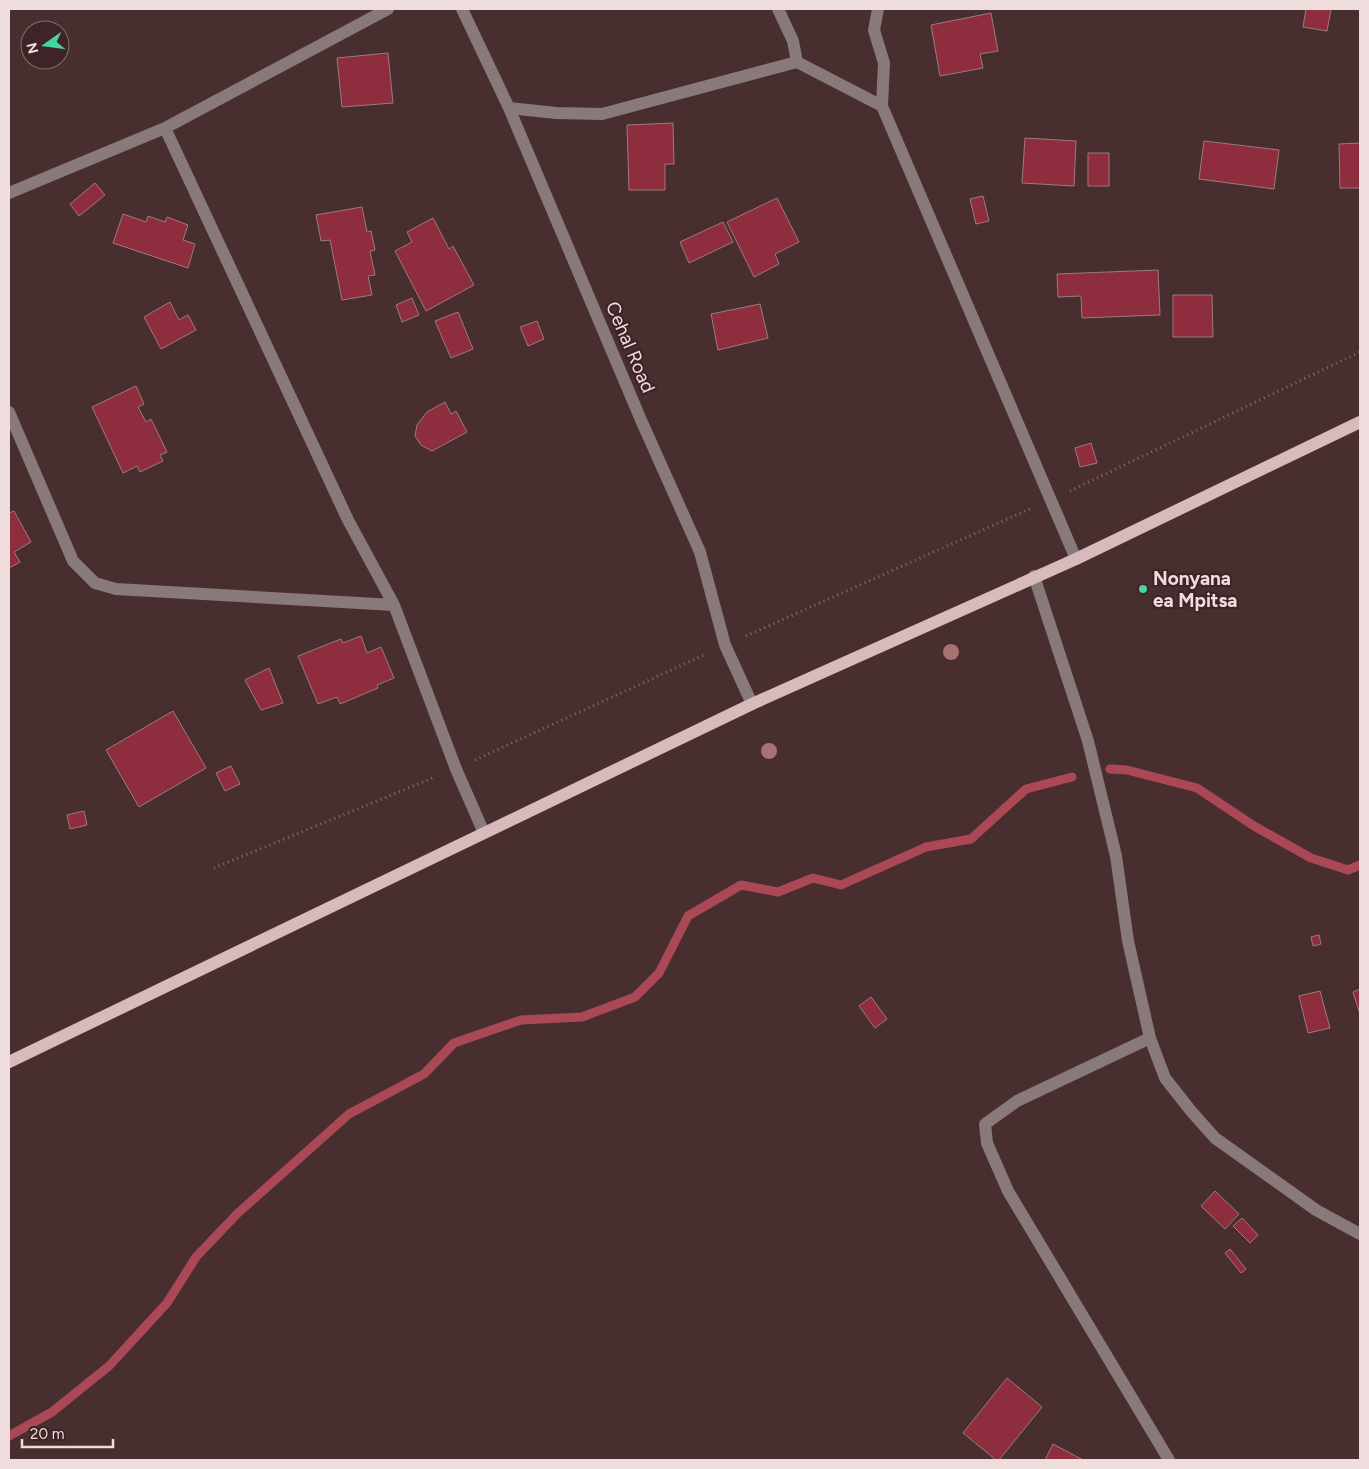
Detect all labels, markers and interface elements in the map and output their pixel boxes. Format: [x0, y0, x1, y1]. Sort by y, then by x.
north arrow [20, 20, 70, 70]
text: N [23, 41, 42, 55]
street label: Cehal Road [601, 298, 660, 396]
place label: Nonyana ea Mpitsa [1153, 567, 1237, 612]
marker: Nonyana ea Mpitsa [1137, 583, 1149, 595]
scale bar [22, 1416, 114, 1448]
text: 20 m [30, 1425, 64, 1443]

